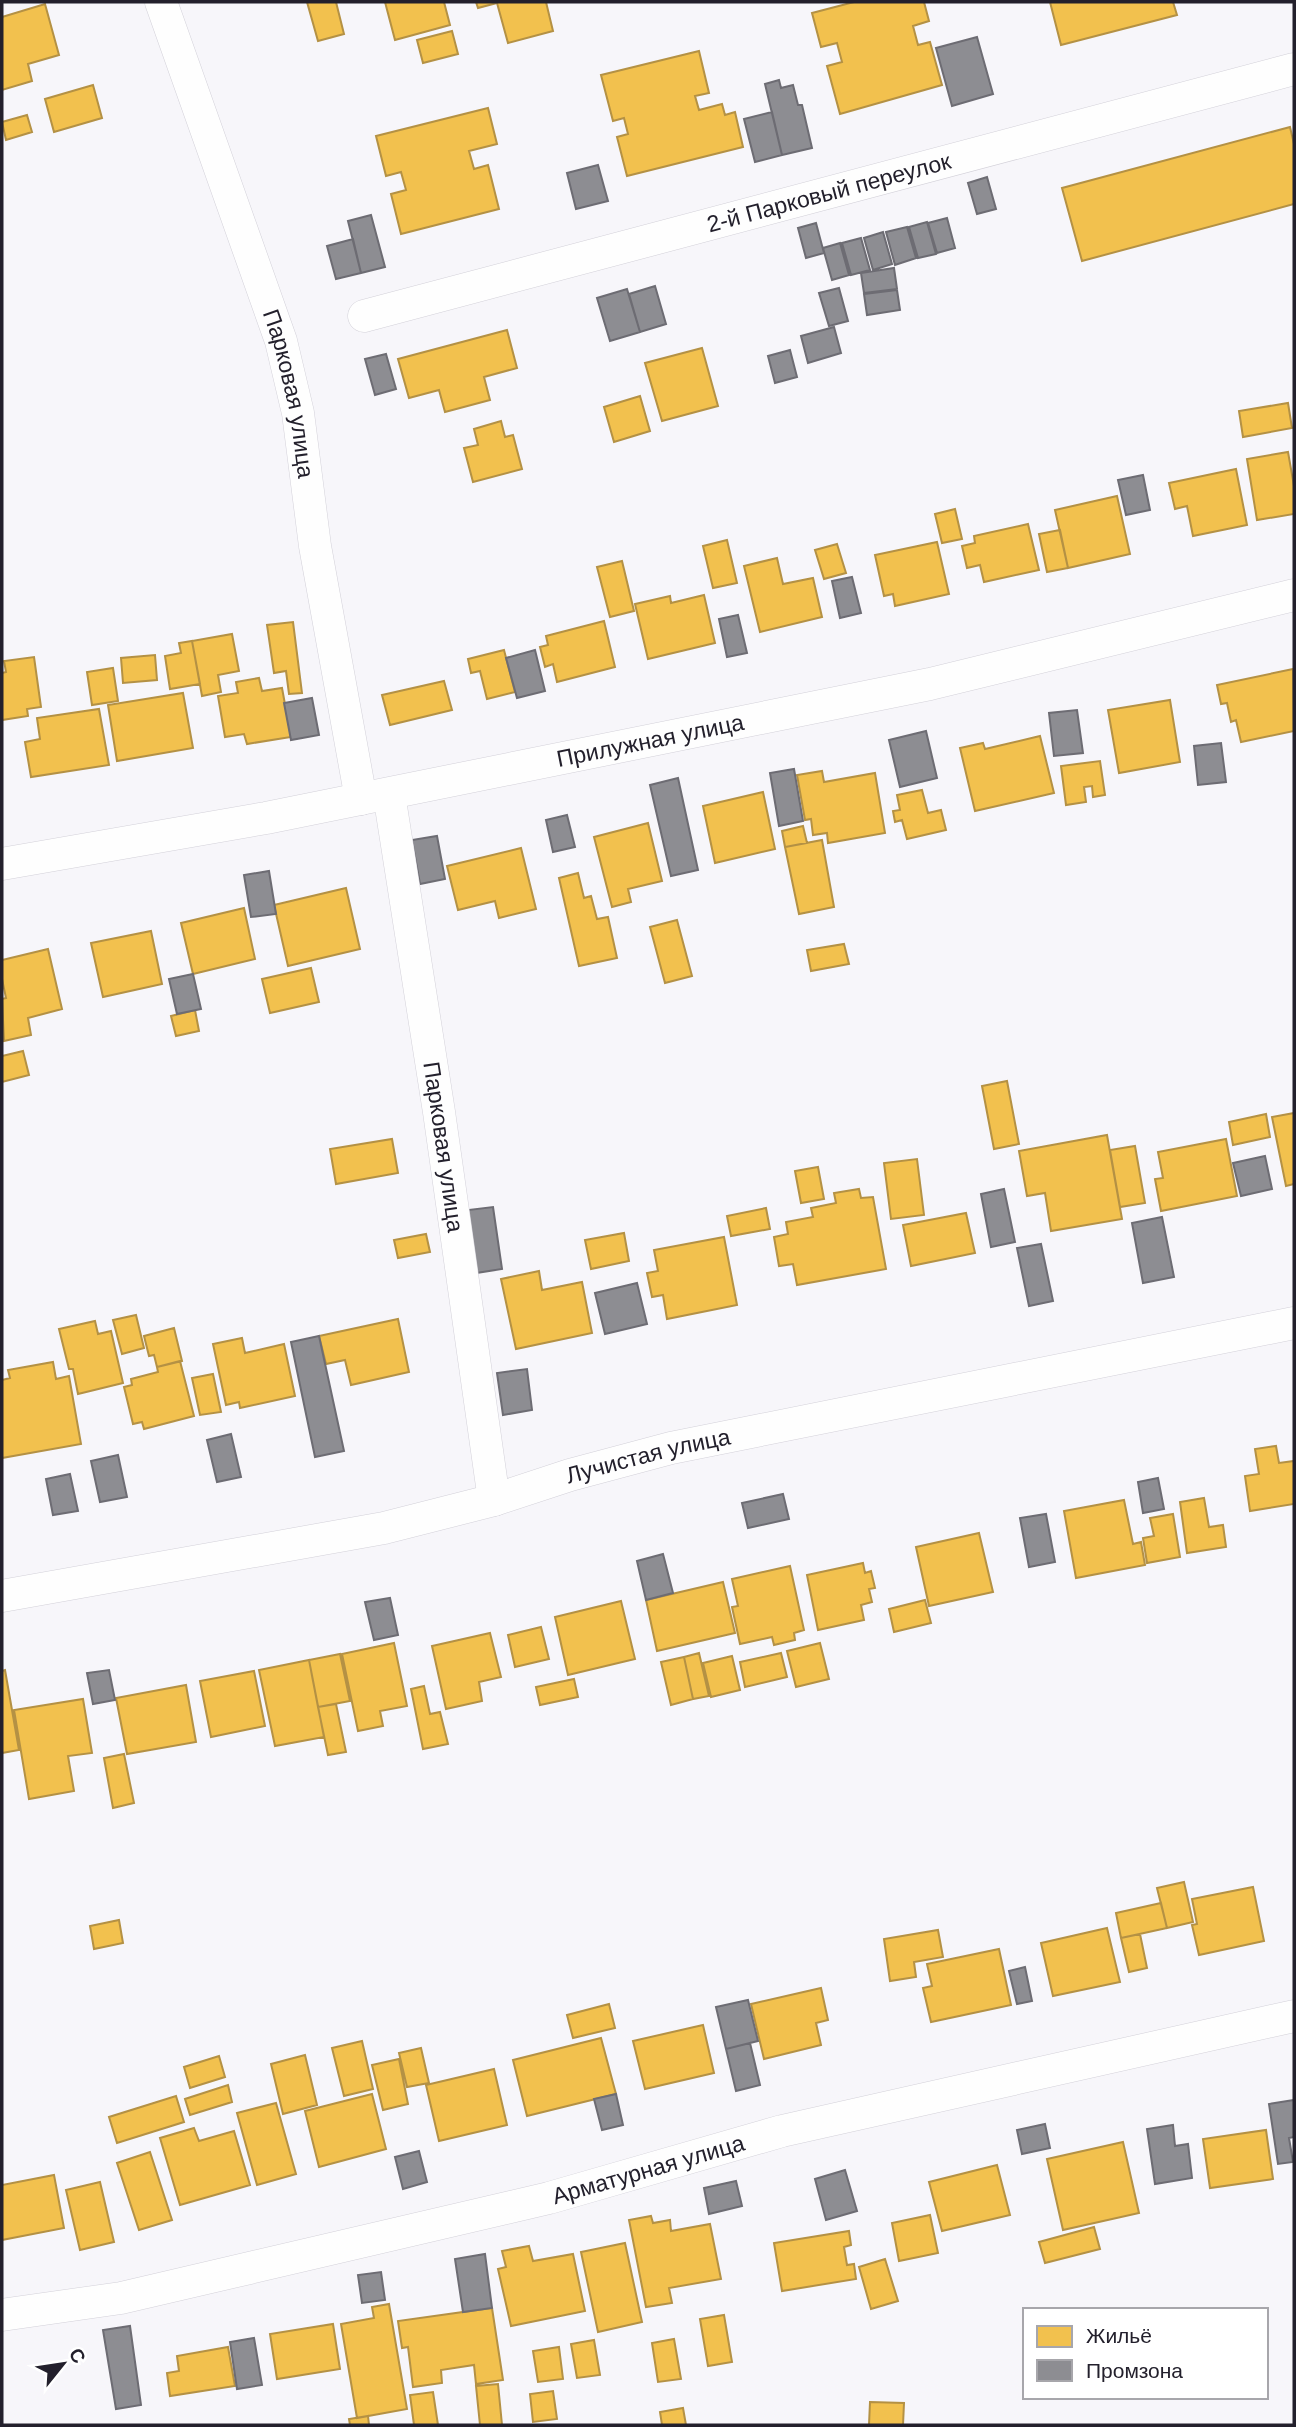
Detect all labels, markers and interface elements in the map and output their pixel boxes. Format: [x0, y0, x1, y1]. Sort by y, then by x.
street label: 2-й Парковый переулок [704, 147, 954, 237]
street label: Парковая улица [258, 306, 319, 480]
street label: Прилужная улица [554, 709, 746, 772]
street label: Парковая улица [418, 1060, 469, 1234]
street label: Лучистая улица [563, 1423, 733, 1489]
street label: Арматурная улица [549, 2129, 748, 2209]
legend [1023, 2308, 1268, 2399]
text: Жильё [1086, 2324, 1152, 2347]
north arrow [28, 2329, 98, 2399]
text: С [65, 2345, 90, 2367]
text: Промзона [1086, 2359, 1183, 2382]

